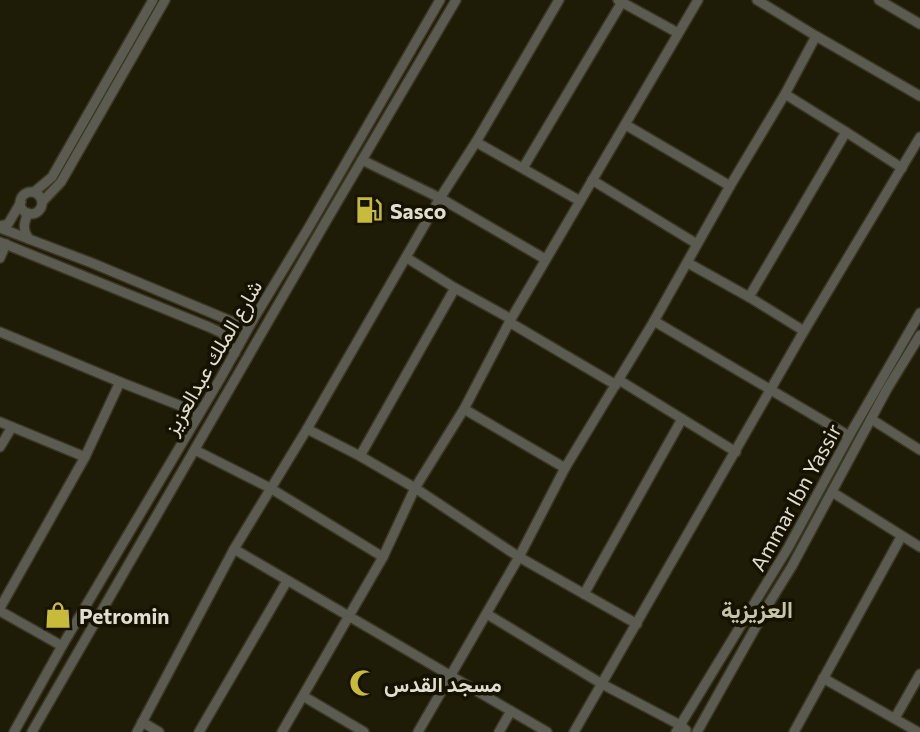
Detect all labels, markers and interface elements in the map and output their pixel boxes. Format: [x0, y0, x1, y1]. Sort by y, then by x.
fuel station icon: Sasco [354, 195, 384, 225]
place label: Sasco [390, 198, 446, 223]
street label: شارع الملك عبدالعزيز [157, 275, 269, 441]
street label: Ammar Ibn Yassir [744, 419, 846, 575]
district label: العزيزية [721, 595, 793, 625]
shop icon: Petromin [43, 600, 73, 630]
place label: Petromin [79, 603, 169, 628]
mosque icon: مسجد القدس [348, 668, 378, 698]
place label: مسجد القدس [384, 671, 502, 697]

